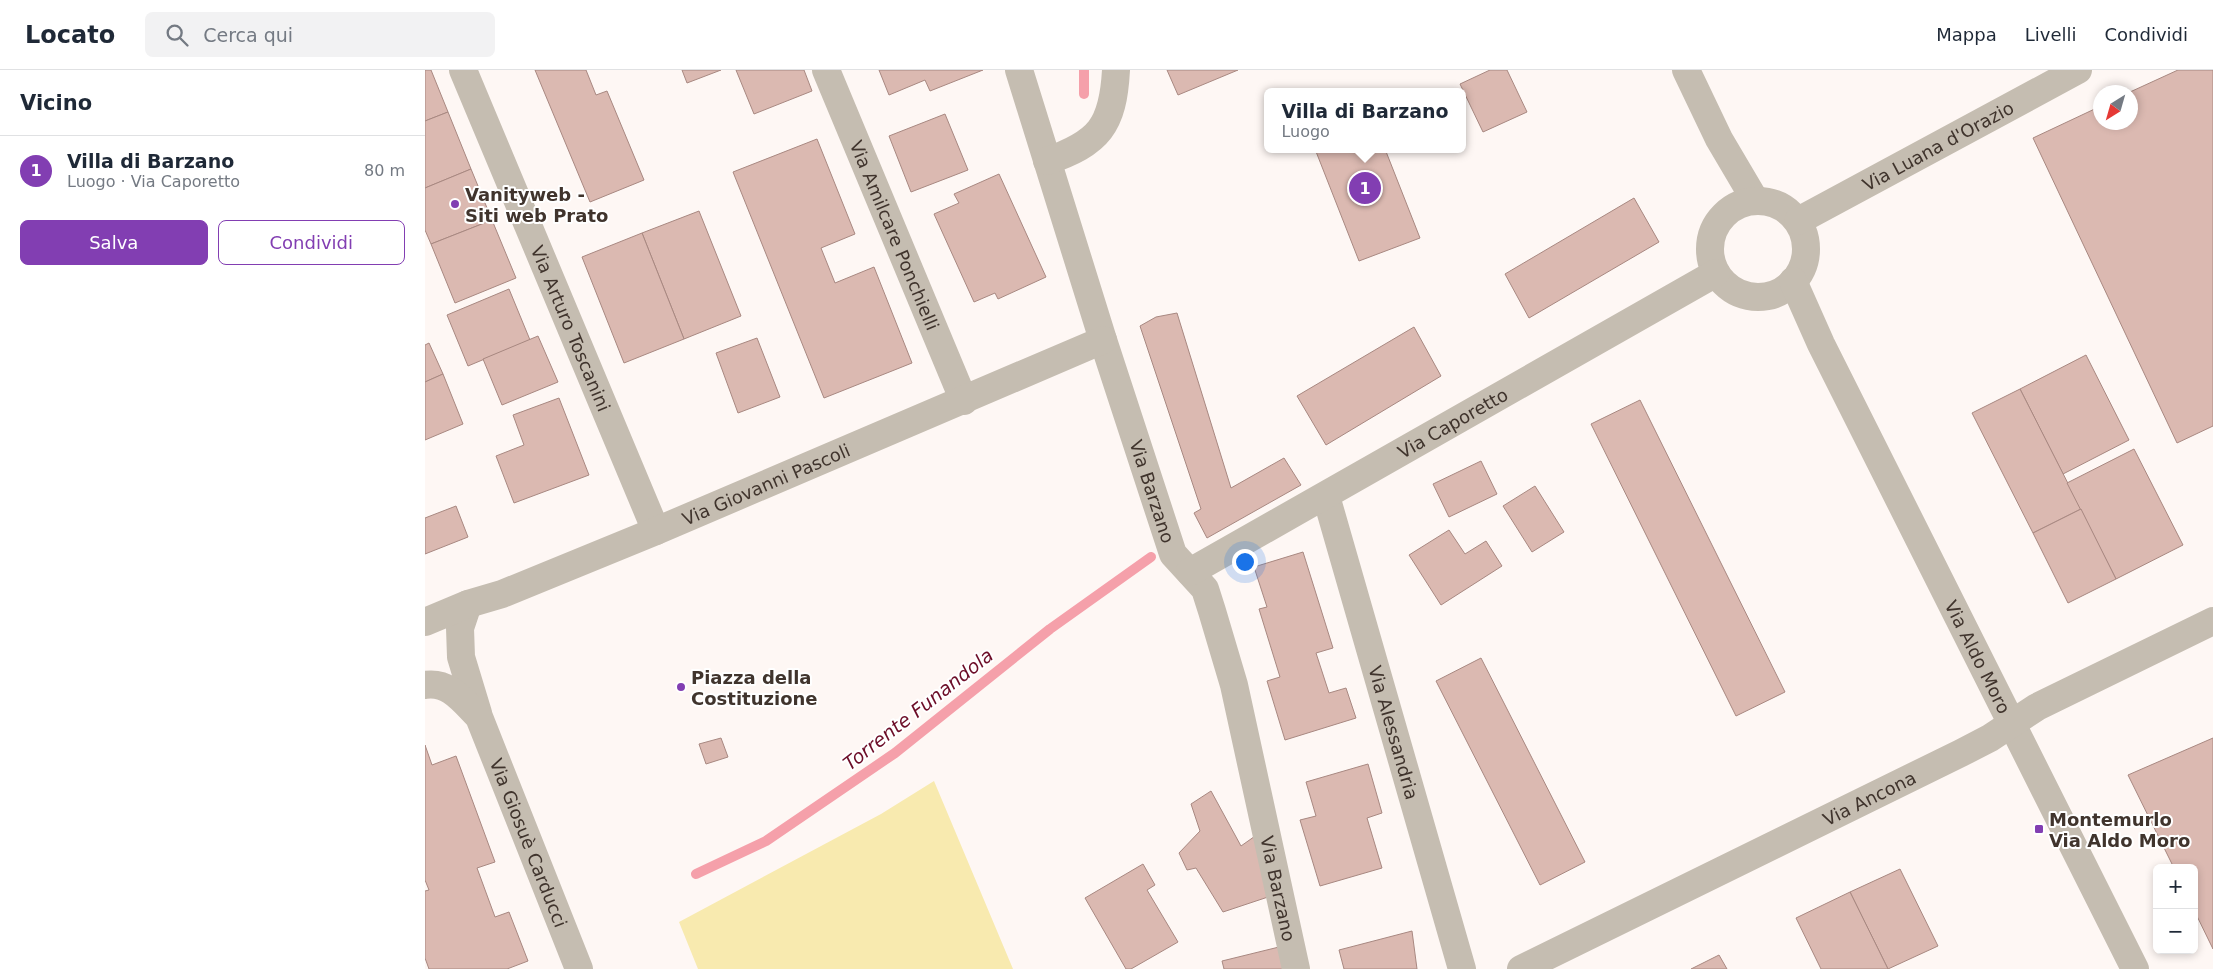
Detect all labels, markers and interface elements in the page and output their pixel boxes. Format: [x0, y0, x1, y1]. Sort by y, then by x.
search box [145, 12, 495, 57]
text: Locato [25, 21, 115, 49]
icon: search [163, 21, 191, 49]
text: Cerca qui [203, 24, 293, 46]
text: Mappa [1936, 24, 1997, 45]
text: Livelli [2025, 24, 2077, 45]
text: Condividi [2105, 24, 2188, 45]
north arrow [2093, 85, 2138, 130]
popup [1264, 88, 1466, 153]
text: Vicino [20, 91, 92, 115]
street label: Via Luana d'Orazio [1859, 96, 2017, 195]
text: Villa di Barzano [1281, 100, 1449, 122]
text: Luogo [1281, 122, 1330, 141]
street label: Via Amilcare Ponchielli [846, 137, 944, 333]
text: Villa di Barzano [67, 150, 234, 172]
text: 1 [30, 161, 42, 180]
text: 80 m [364, 161, 405, 180]
pin: 1 [1349, 169, 1381, 207]
text: Luogo · Via Caporetto [67, 172, 240, 191]
place label: Vanityweb - Siti web Prato [465, 184, 608, 226]
marker: Vanityweb - Siti web Prato [449, 198, 461, 210]
button: Salva [20, 220, 208, 265]
button: Condividi [218, 220, 405, 265]
street label: Via Arturo Toscanini [527, 242, 615, 414]
street label: Via Caporetto [1394, 383, 1511, 462]
street label: Via Barzano [1126, 437, 1179, 546]
street label: Via Giovanni Pascoli [679, 439, 853, 529]
your location [1232, 549, 1258, 575]
street label: Via Aldo Moro [1941, 597, 2015, 717]
water label: Torrente Funandola [839, 644, 997, 774]
street label: Via Alessandria [1365, 663, 1423, 802]
place label: Piazza della Costituzione [691, 667, 818, 709]
marker: Piazza della Costituzione [675, 681, 687, 693]
street label: Via Giosuè Carducci [486, 755, 572, 930]
street label: Via Ancona [1819, 766, 1919, 830]
place label: Montemurlo Via Aldo Moro [2049, 809, 2190, 851]
marker: Montemurlo Via Aldo Moro [2033, 823, 2045, 835]
street label: Via Barzano [1257, 834, 1300, 943]
map controls [2153, 864, 2198, 954]
button: + [2153, 864, 2198, 909]
button: − [2153, 909, 2198, 954]

